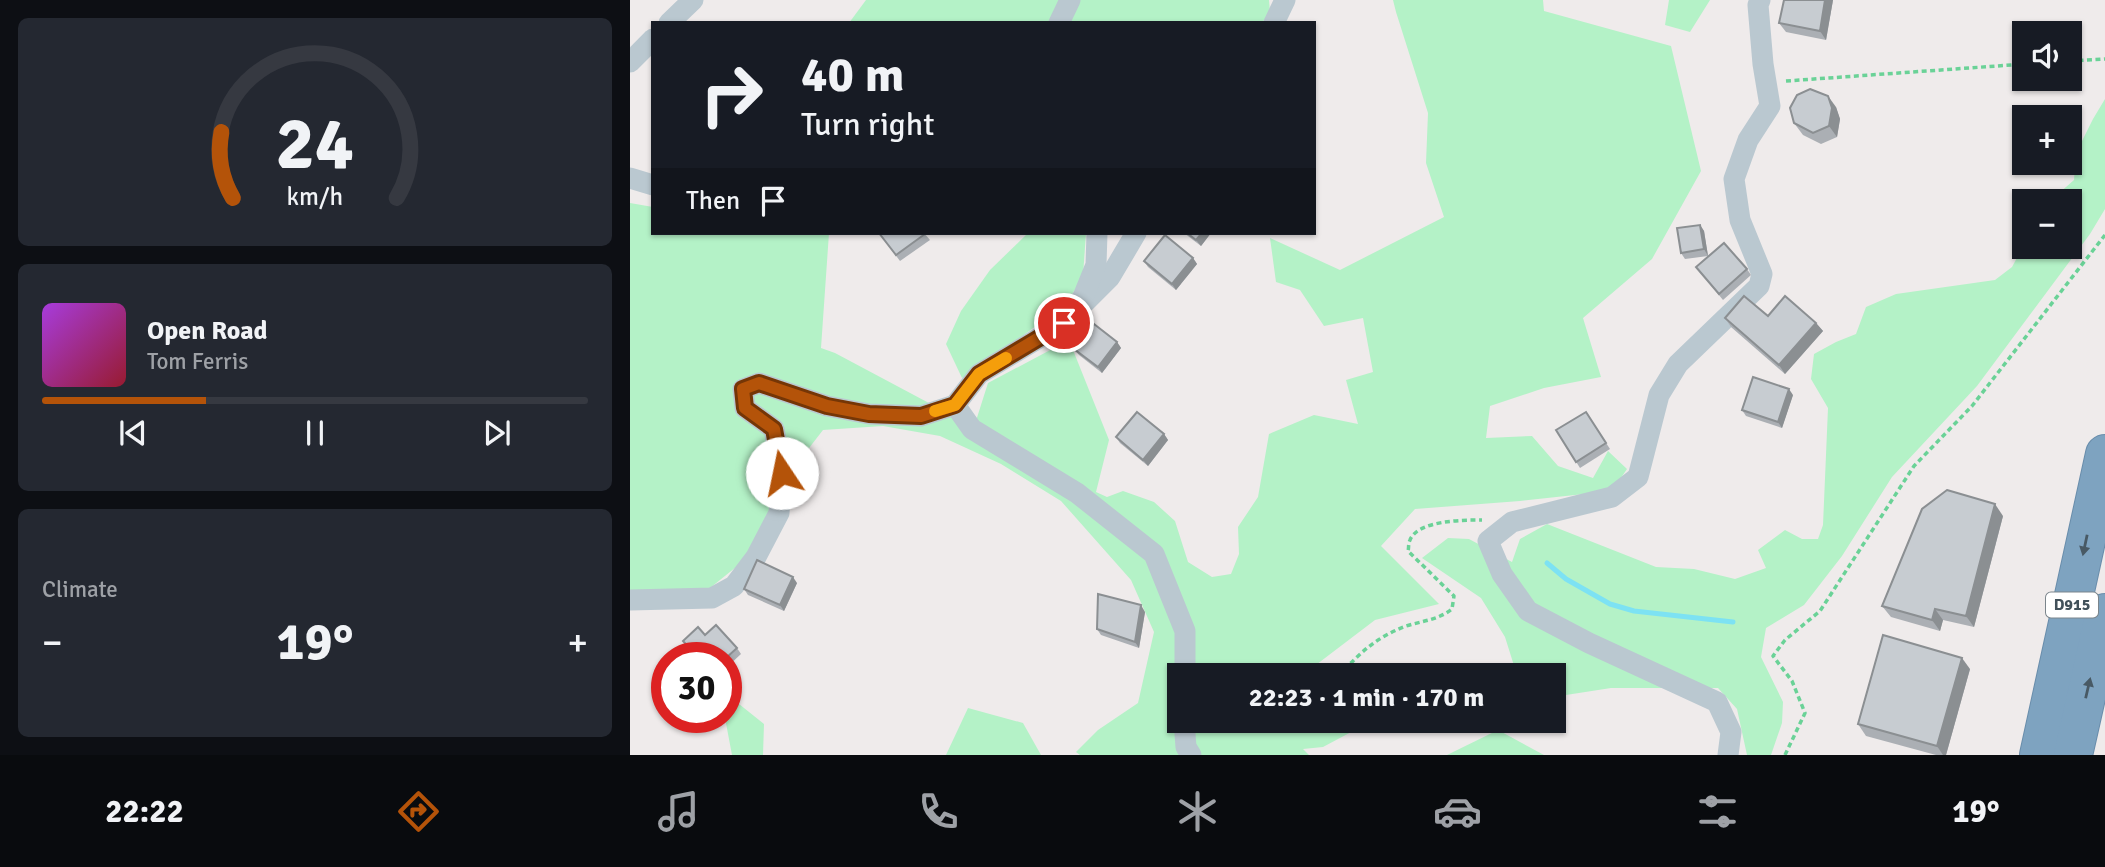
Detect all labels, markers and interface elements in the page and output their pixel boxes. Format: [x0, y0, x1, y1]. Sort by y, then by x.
map controls [2012, 21, 2082, 259]
button: sound [2012, 21, 2082, 91]
text: 40 m [801, 45, 904, 105]
icon: right [686, 49, 777, 140]
text: 24 [276, 100, 354, 189]
text: Turn right [801, 105, 934, 144]
button: + [2012, 105, 2082, 175]
text: km/h [287, 181, 343, 212]
icon: arrive [754, 182, 792, 220]
text: Then [686, 185, 740, 217]
button: − [2012, 189, 2082, 259]
pin [1034, 293, 1094, 353]
icon: arrive [1045, 304, 1083, 342]
text: Open Road [147, 315, 268, 347]
text: Tom Ferris [147, 347, 248, 376]
icon: previous [114, 414, 152, 452]
icon: pause [296, 414, 334, 452]
icon: next [478, 414, 516, 452]
position arrow [745, 436, 819, 510]
one-way arrow [2080, 534, 2091, 556]
text: Climate [42, 575, 118, 604]
road number: D915 [2046, 592, 2098, 618]
text: 19° [277, 610, 353, 674]
text: − [42, 619, 63, 666]
text: + [567, 619, 588, 666]
speed limit sign: 30 [651, 642, 742, 733]
one-way arrow [2083, 677, 2094, 699]
text: 22:23 · 1 min · 170 m [1249, 682, 1484, 714]
icon: directions [394, 787, 443, 836]
icon: music [654, 787, 703, 836]
icon: phone [914, 787, 963, 836]
icon: climate [1173, 787, 1222, 836]
icon: car [1433, 787, 1482, 836]
icon: filters [1693, 787, 1742, 836]
text: 22:22 [105, 792, 184, 831]
text: 19° [1952, 792, 2000, 831]

